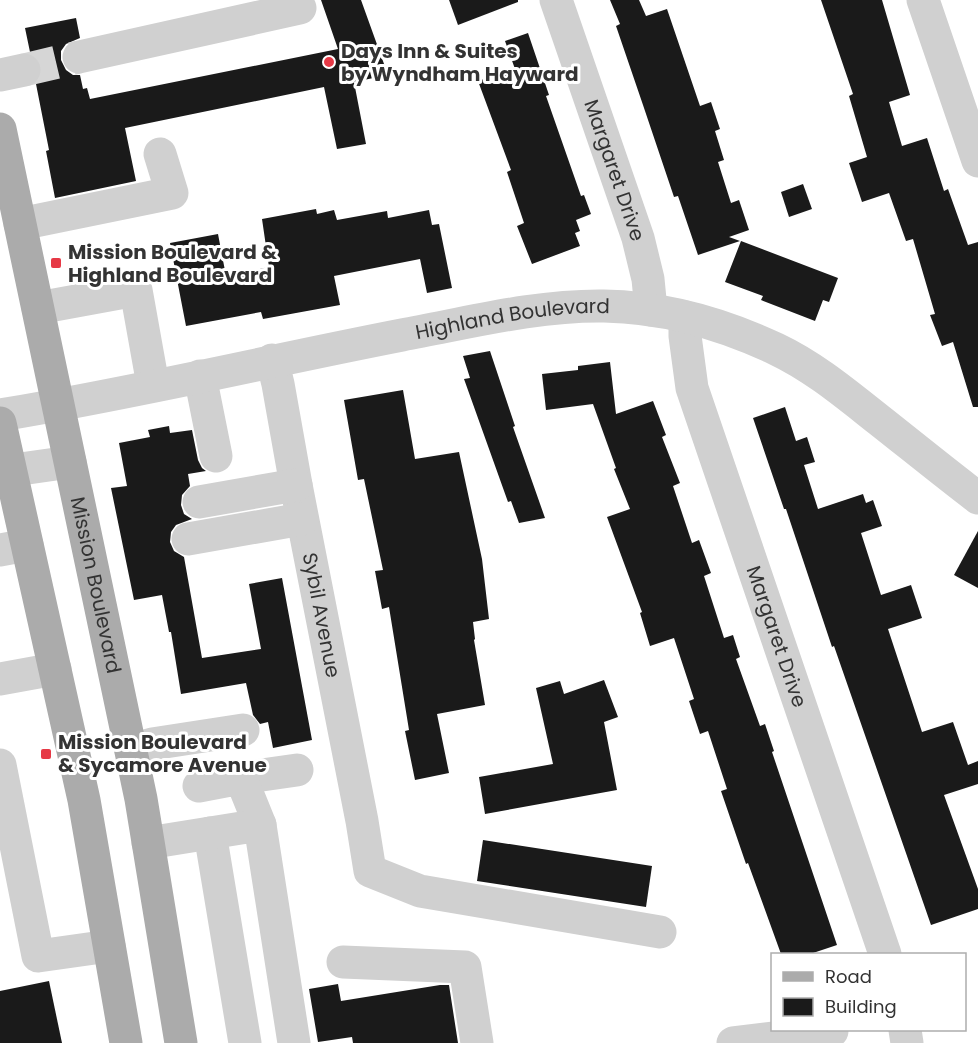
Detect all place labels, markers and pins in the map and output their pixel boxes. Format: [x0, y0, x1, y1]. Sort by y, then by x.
place label: Days Inn & Suites by Wyndham Hayward [341, 37, 579, 88]
marker: Days Inn & Suites by Wyndham Hayward [322, 55, 336, 69]
place label: Mission Boulevard & Highland Boulevard [68, 238, 277, 289]
marker: Mission Boulevard & Highland Boulevard [49, 256, 63, 270]
place label: Mission Boulevard & Sycamore Avenue [58, 728, 267, 779]
marker: Mission Boulevard & Sycamore Avenue [39, 747, 53, 761]

